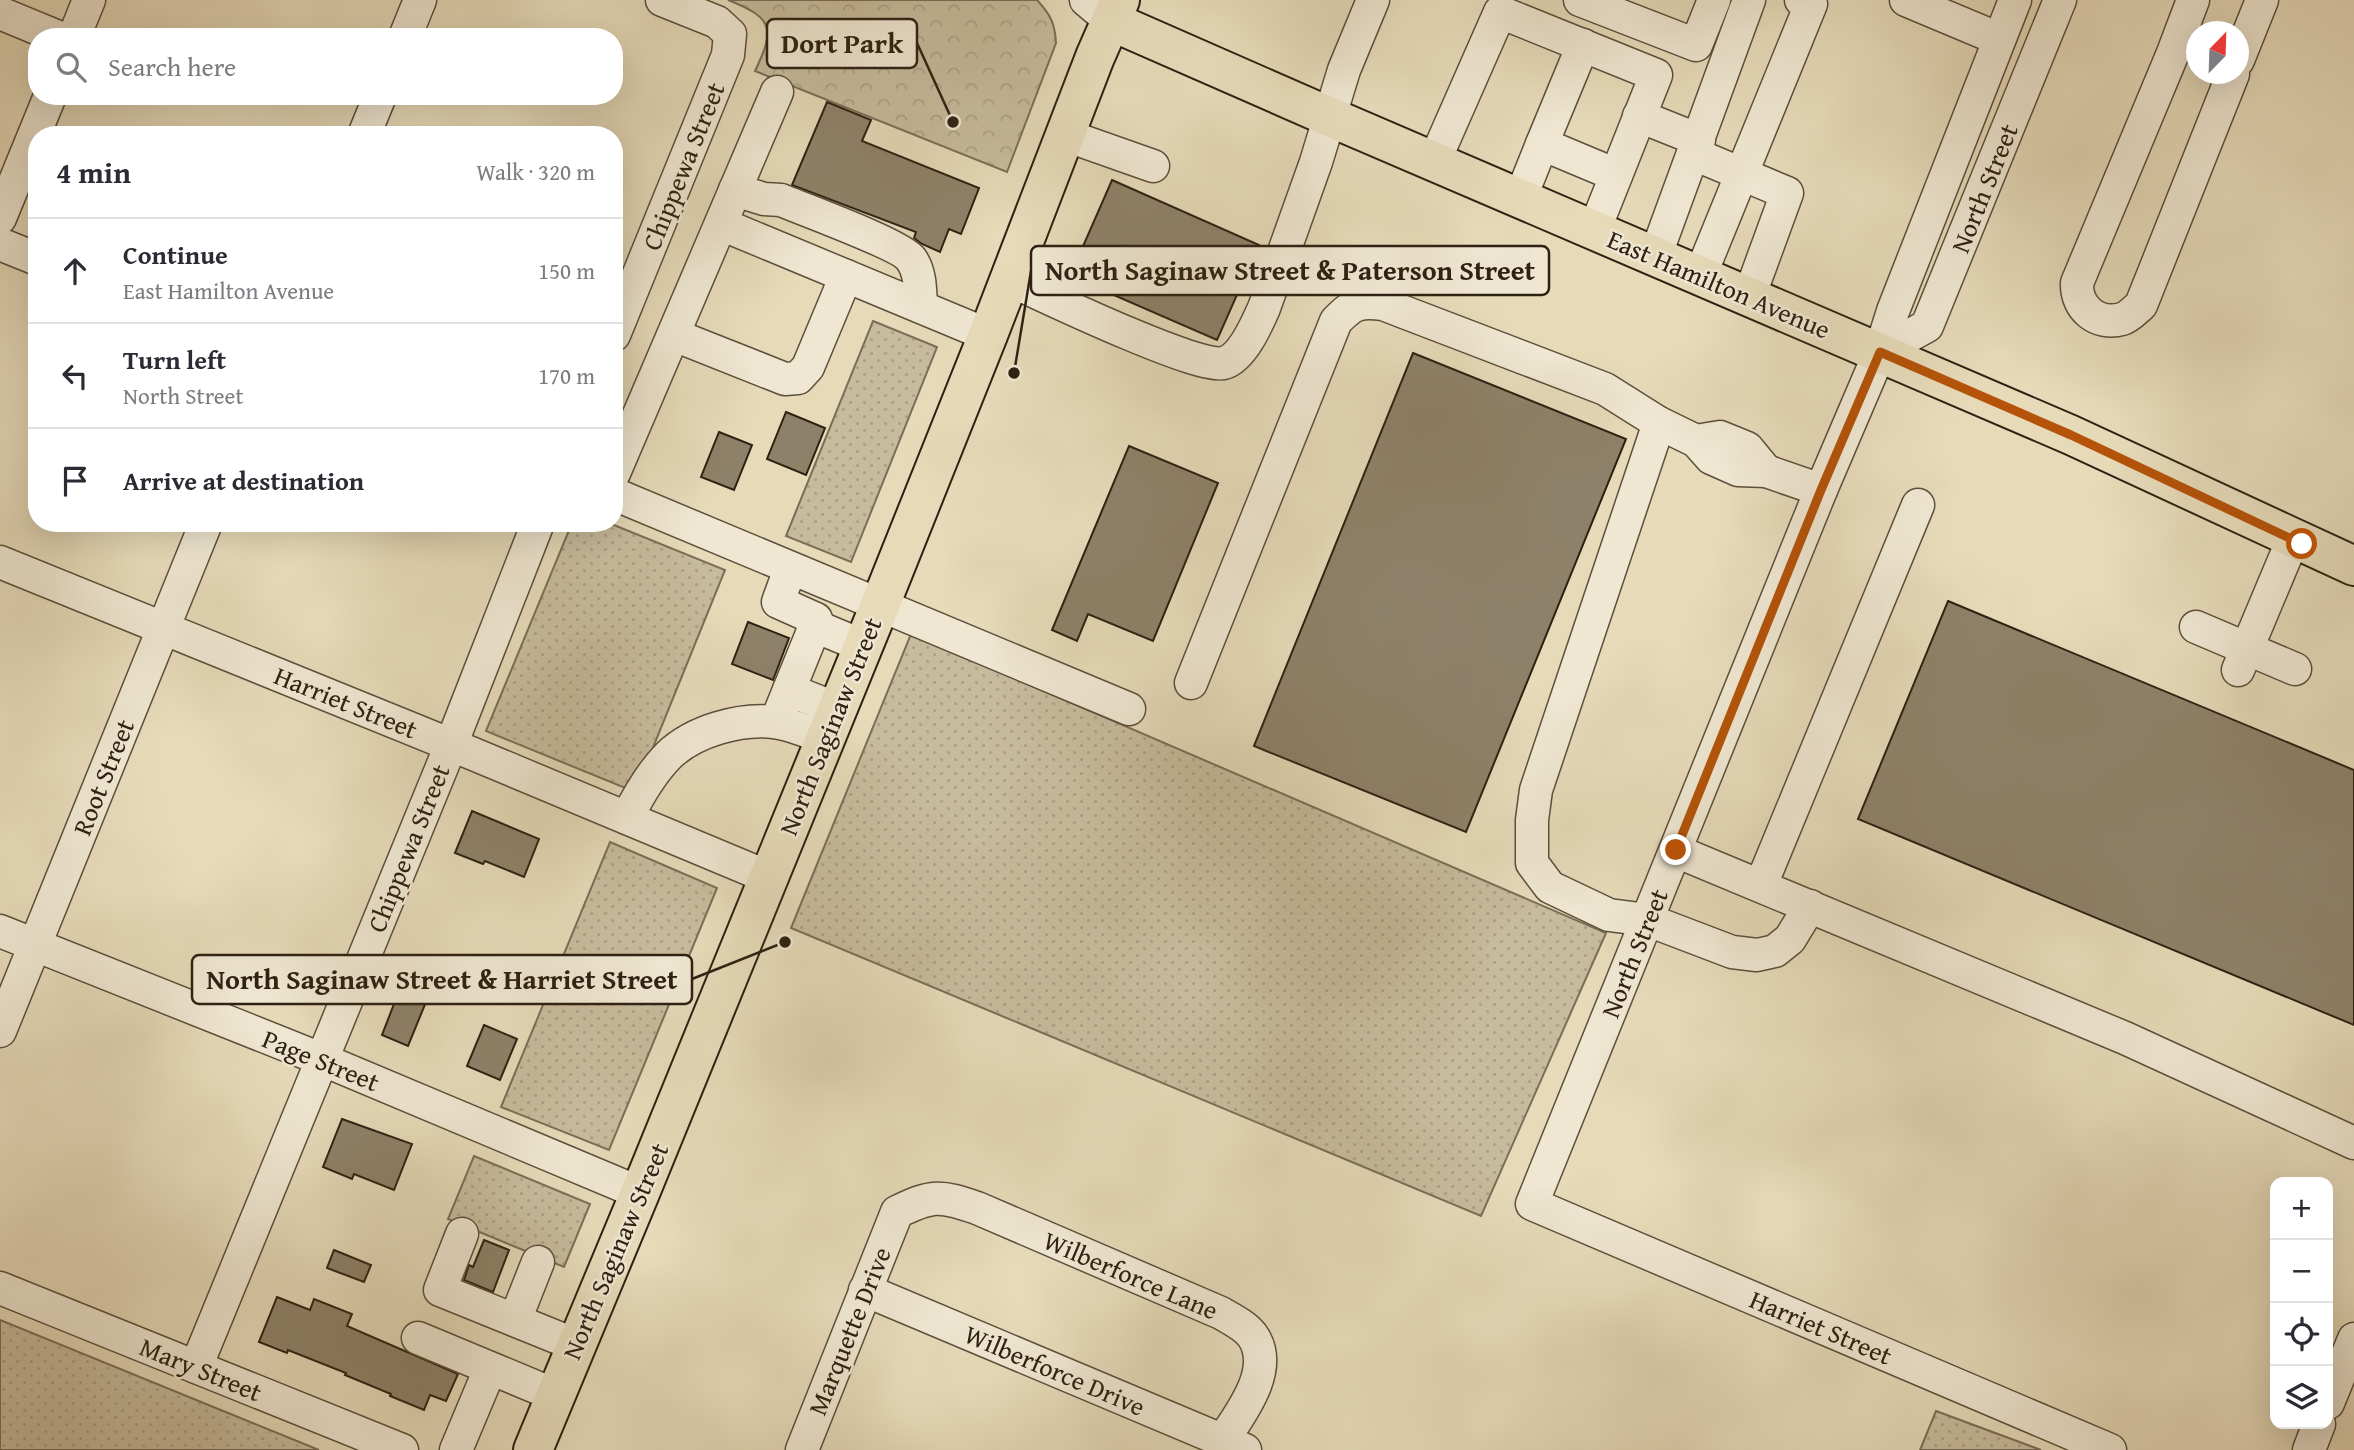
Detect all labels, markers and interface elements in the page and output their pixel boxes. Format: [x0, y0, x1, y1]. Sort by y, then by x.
callout: Dort Park [767, 19, 917, 68]
north arrow [2186, 21, 2249, 84]
text: Dort Park [781, 22, 904, 63]
search box [28, 28, 623, 105]
text: Search here [108, 47, 236, 86]
icon: search [52, 48, 90, 86]
street label: Chippewa Street [632, 76, 734, 256]
street label: North Street [1940, 118, 2028, 258]
text: 4 min [56, 150, 131, 194]
text: Walk · 320 m [476, 155, 595, 188]
street label: East Hamilton Avenue [1602, 219, 1836, 349]
text: Continue [123, 235, 228, 274]
callout: North Saginaw Street & Paterson Street [1031, 246, 1549, 295]
text: North Saginaw Street & Paterson Street [1045, 249, 1536, 290]
icon: ahead [56, 252, 94, 290]
text: 150 m [538, 254, 595, 287]
text: East Hamilton Avenue [123, 274, 334, 307]
text: Turn left [123, 340, 226, 379]
icon: left [56, 357, 94, 395]
text: 170 m [538, 359, 595, 392]
text: North Street [123, 379, 244, 412]
text: Arrive at destination [123, 461, 364, 500]
icon: arrive [56, 462, 94, 500]
route start [2286, 528, 2317, 559]
street label: North Saginaw Street [768, 611, 892, 841]
street label: Harriet Street [269, 656, 423, 748]
street label: Root Street [62, 713, 144, 841]
street label: Chippewa Street [357, 758, 459, 938]
route end [1660, 834, 1691, 865]
street label: North Street [1590, 883, 1678, 1023]
callout: North Saginaw Street & Harriet Street [192, 955, 692, 1004]
text: North Saginaw Street & Harriet Street [206, 958, 678, 999]
street label: Page Street [257, 1019, 385, 1101]
street label: North Saginaw Street [552, 1137, 678, 1365]
map controls [2270, 1177, 2333, 1429]
button: + [2270, 1177, 2333, 1240]
street label: Wilberforce Lane [1038, 1221, 1224, 1329]
button: − [2270, 1240, 2333, 1303]
street label: Marquette Drive [797, 1241, 901, 1421]
street label: Harriet Street [1744, 1280, 1898, 1374]
button: locate [2270, 1303, 2333, 1366]
street label: Wilberforce Drive [959, 1314, 1151, 1426]
street label: Mary Street [134, 1327, 268, 1411]
button: layers [2270, 1366, 2333, 1429]

